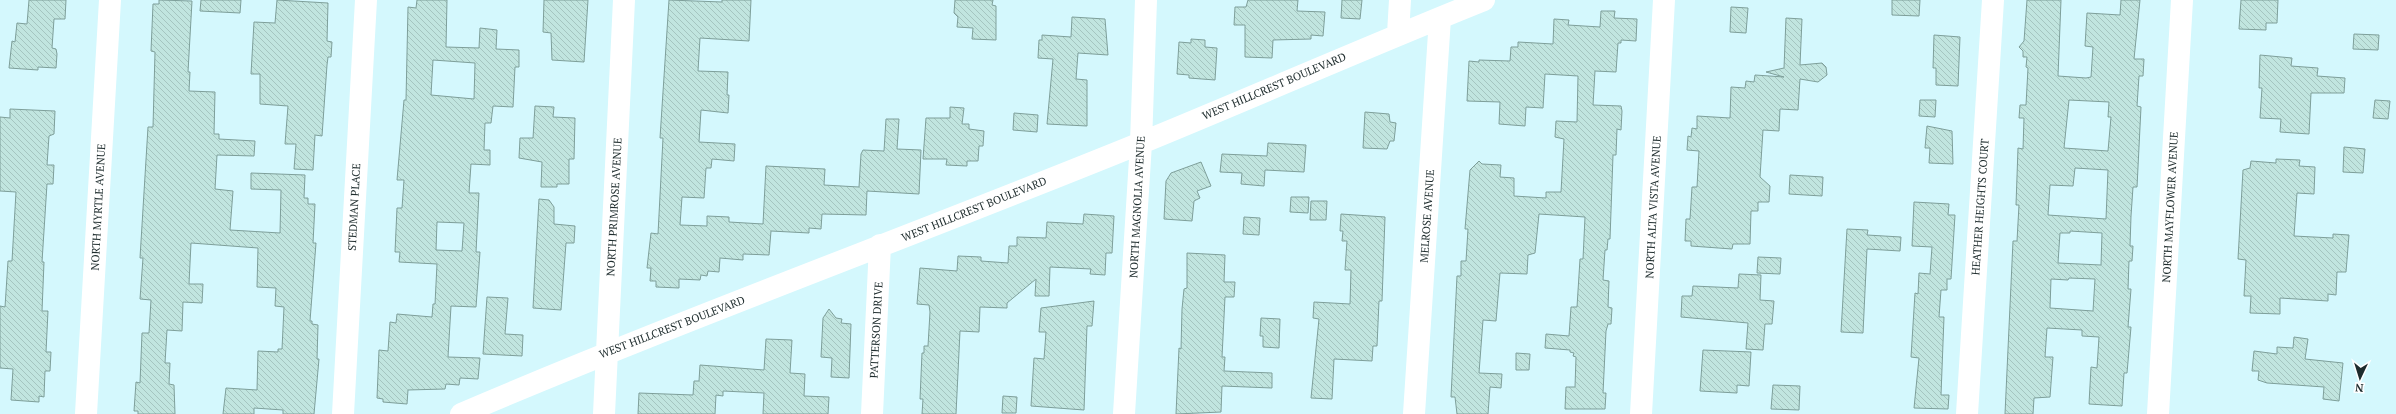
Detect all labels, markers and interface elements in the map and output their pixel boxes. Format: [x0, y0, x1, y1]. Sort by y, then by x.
street label: WEST HILLCREST BOULEVARD [1200, 49, 1348, 123]
street label: NORTH MAYFLOWER AVENUE [2159, 131, 2181, 283]
street label: NORTH ALTA VISTA AVENUE [1642, 135, 1664, 279]
street label: NORTH MAGNOLIA AVENUE [1126, 136, 1148, 278]
street label: NORTH PRIMROSE AVENUE [603, 137, 625, 277]
street label: HEATHER HEIGHTS COURT [1968, 138, 1992, 276]
street label: NORTH MYRTLE AVENUE [88, 143, 108, 271]
street label: STEDMAN PLACE [345, 163, 363, 251]
street label: MELROSE AVENUE [1417, 169, 1437, 263]
street label: WEST HILLCREST BOULEVARD [899, 173, 1049, 245]
street label: PATTERSON DRIVE [866, 281, 886, 379]
street label: WEST HILLCREST BOULEVARD [597, 293, 747, 361]
north arrow [2340, 358, 2380, 398]
text: N [2354, 381, 2364, 395]

